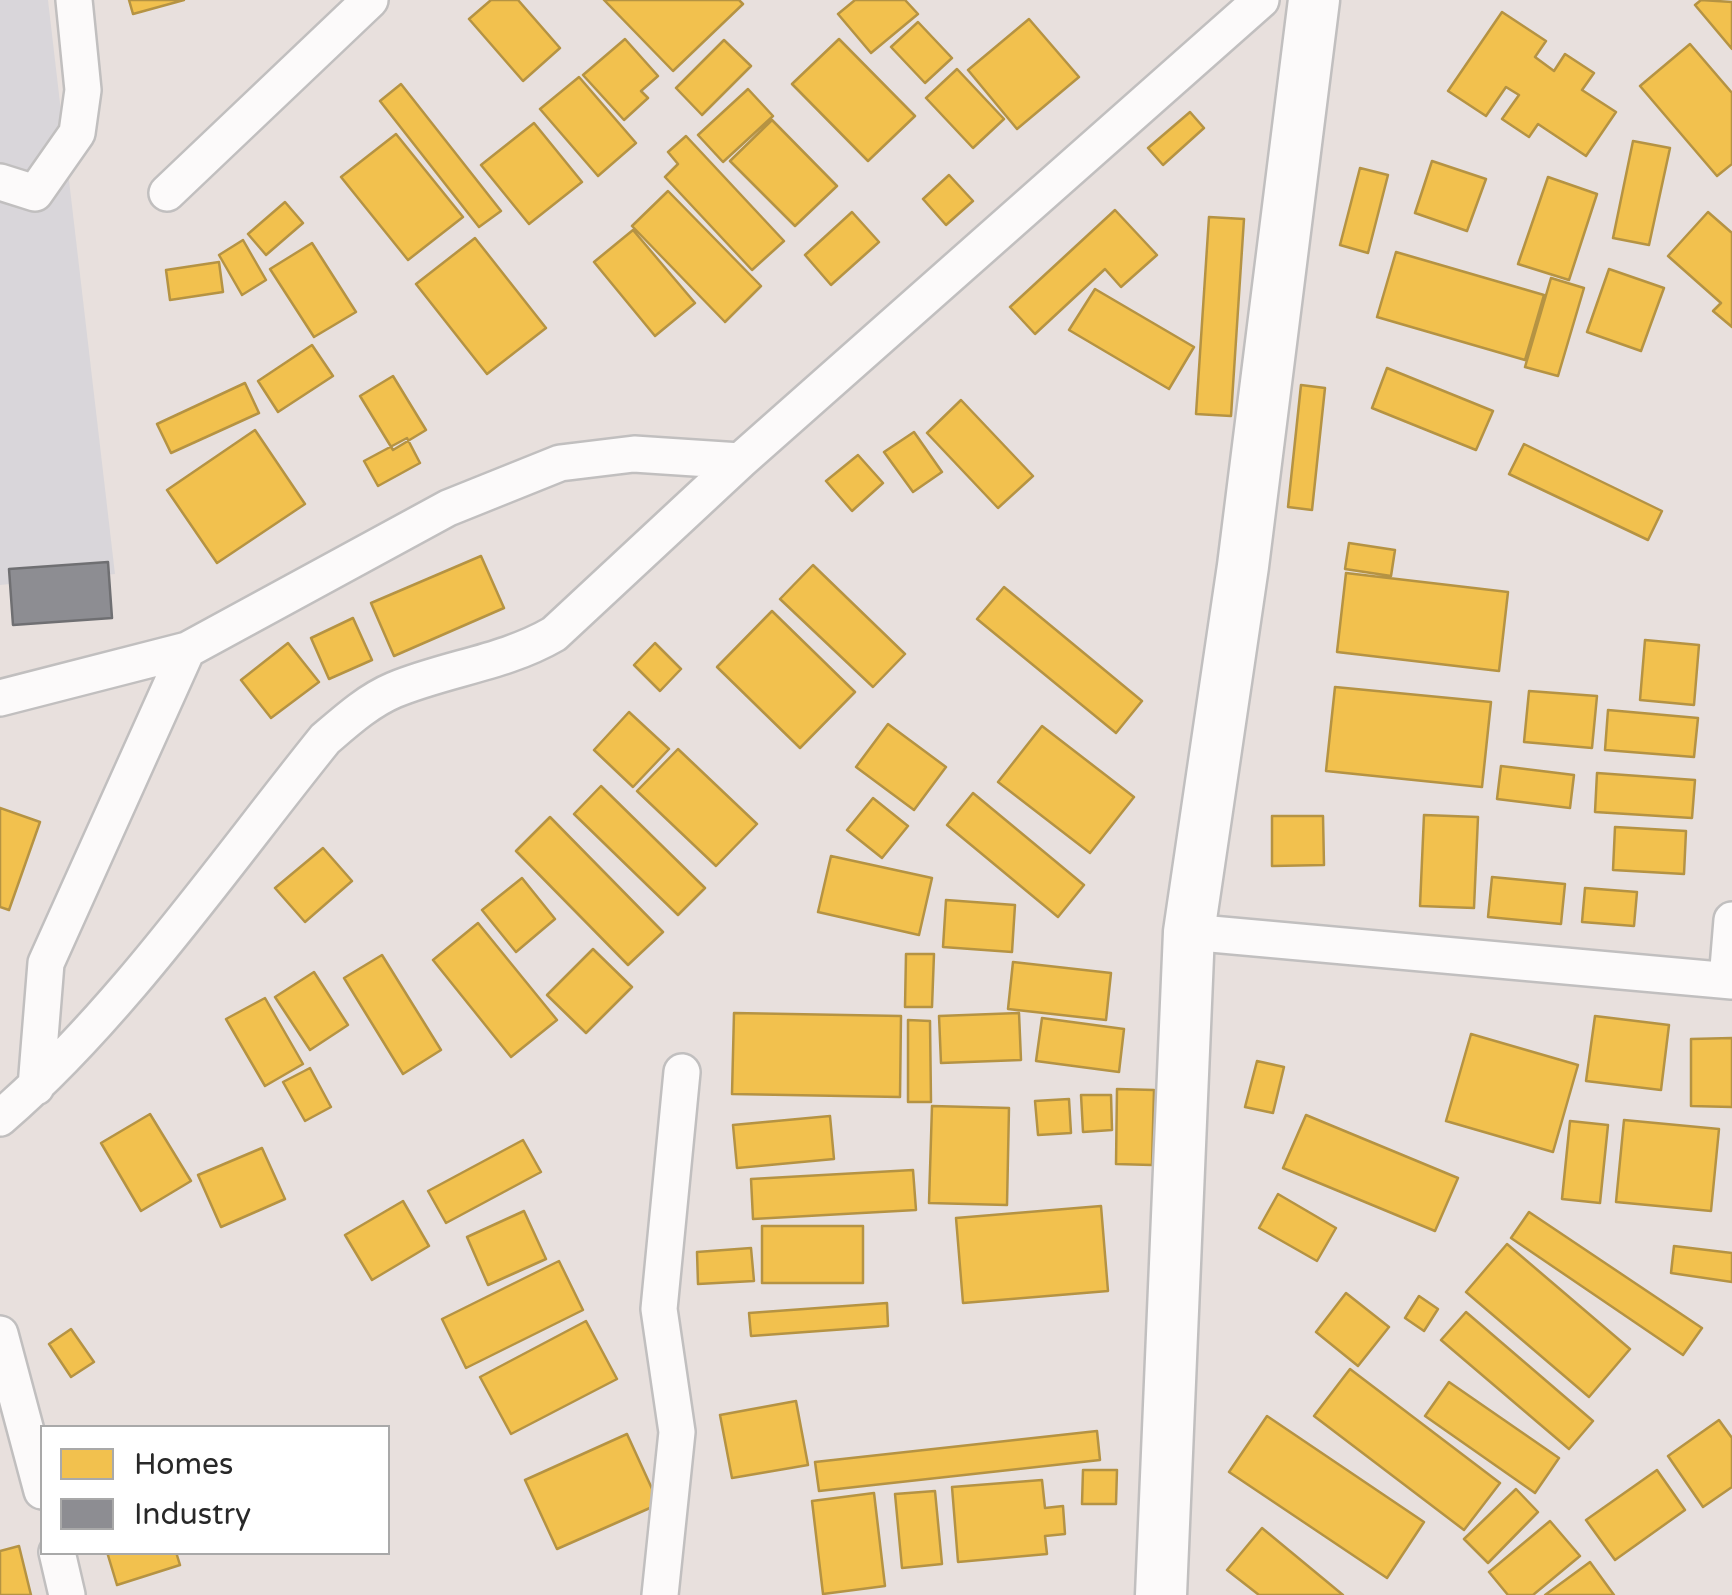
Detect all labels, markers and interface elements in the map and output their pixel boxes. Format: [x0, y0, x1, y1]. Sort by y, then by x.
legend [40, 1425, 390, 1555]
text: Homes [134, 1446, 233, 1483]
text: Industry [134, 1496, 251, 1533]

